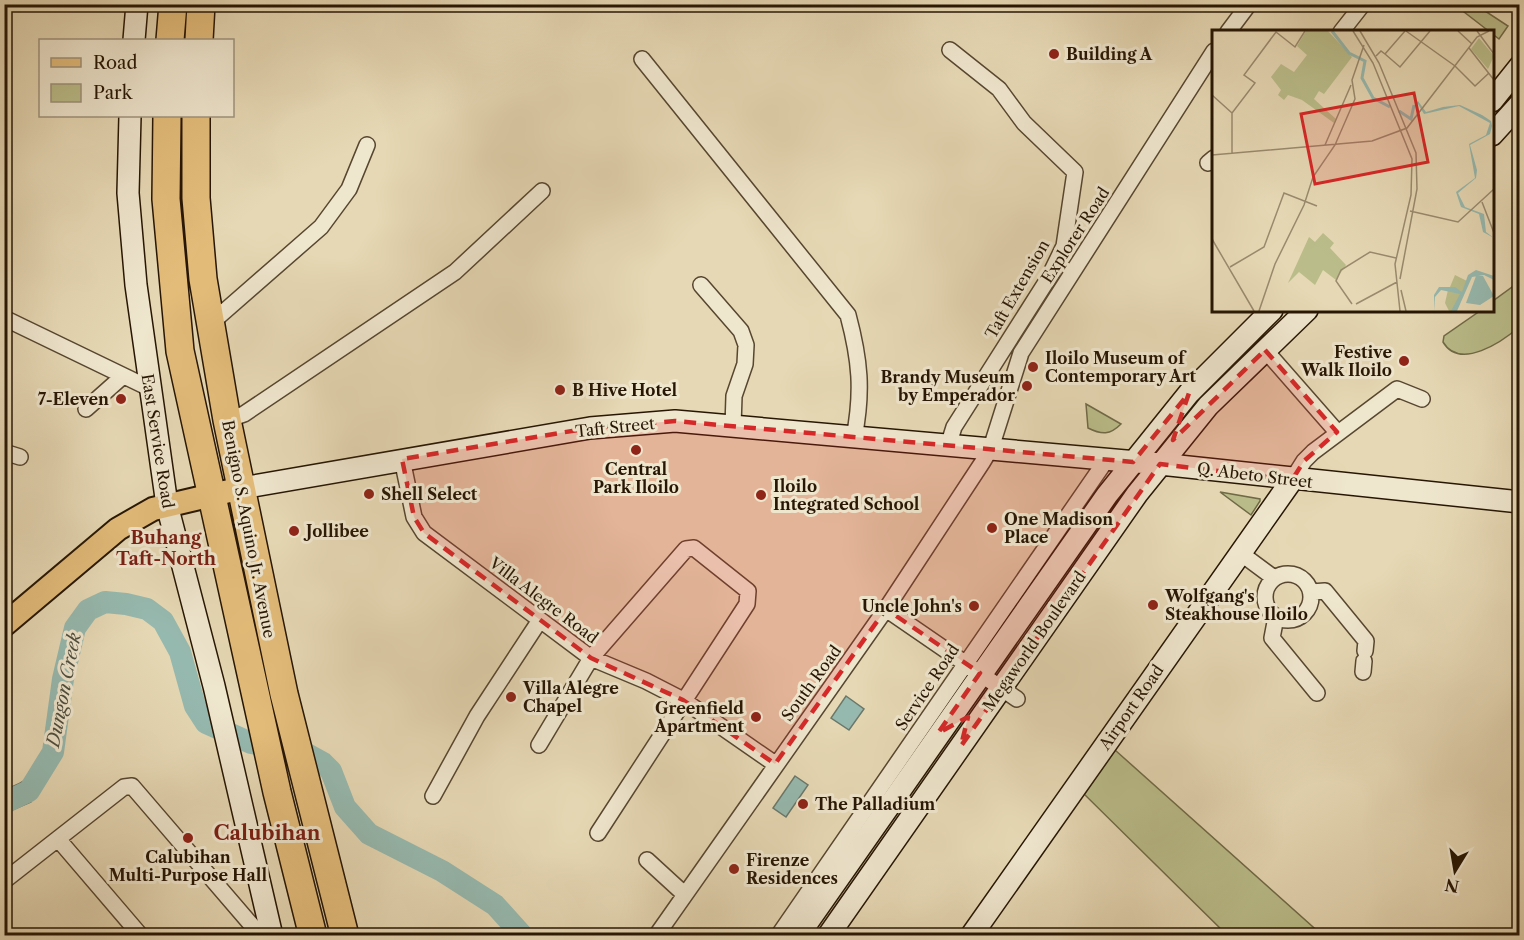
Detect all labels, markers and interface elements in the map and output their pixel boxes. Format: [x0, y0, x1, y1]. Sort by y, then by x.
inset map [1212, 30, 1494, 312]
legend [39, 39, 234, 117]
place label: Building A [1066, 44, 1153, 64]
marker: Building A [1047, 47, 1061, 61]
text: Road [93, 52, 138, 74]
text: Park [93, 82, 134, 104]
street label: Explorer Road [1037, 183, 1114, 287]
street label: Taft Extension [981, 236, 1053, 342]
place label: Festive Walk Iloilo [1300, 342, 1392, 380]
place label: Iloilo Museum of Contemporary Art [1045, 348, 1196, 386]
marker: Festive Walk Iloilo [1397, 354, 1411, 368]
marker: Iloilo Museum of Contemporary Art [1026, 360, 1040, 374]
place label: Brandy Museum by Emperador [880, 367, 1015, 405]
street label: East Service Road [137, 372, 179, 510]
marker: Brandy Museum by Emperador [1020, 379, 1034, 393]
place label: B Hive Hotel [572, 380, 677, 400]
marker: B Hive Hotel [553, 383, 567, 397]
place label: 7-Eleven [38, 389, 109, 409]
marker: 7-Eleven [114, 392, 128, 406]
street label: Taft Street [574, 413, 656, 441]
street label: Benigno S. Aquino Jr. Avenue [218, 418, 280, 640]
marker: Central Park Iloilo [629, 443, 643, 457]
street label: Q. Abeto Street [1196, 458, 1314, 492]
place label: Central Park Iloilo [593, 459, 679, 497]
place label: Iloilo Integrated School [773, 476, 920, 514]
place label: Shell Select [381, 484, 478, 504]
marker: Shell Select [362, 487, 376, 501]
marker: Iloilo Integrated School [754, 488, 768, 502]
place label: One Madison Place [1004, 509, 1113, 547]
place label: Jollibee [303, 521, 369, 541]
marker: One Madison Place [985, 521, 999, 535]
marker: Jollibee [287, 524, 301, 538]
district label: Buhang Taft-North [116, 527, 217, 570]
street label: Villa Alegre Road [485, 552, 603, 648]
street label: Megaworld Boulevard [978, 567, 1090, 715]
place label: Wolfgang's Steakhouse Iloilo [1164, 586, 1308, 624]
place label: Uncle John's [862, 596, 962, 616]
marker: Wolfgang's Steakhouse Iloilo [1146, 598, 1160, 612]
marker: Uncle John's [967, 599, 981, 613]
water label: Dungon Creek [42, 630, 86, 751]
street label: Service Road [891, 640, 963, 734]
street label: South Road [777, 641, 845, 725]
street label: Airport Road [1094, 660, 1168, 754]
place label: Villa Alegre Chapel [522, 678, 619, 716]
marker: Villa Alegre Chapel [504, 690, 518, 704]
place label: Greenfield Apartment [654, 698, 745, 736]
marker: Greenfield Apartment [749, 710, 763, 724]
place label: The Palladium [815, 794, 935, 814]
marker: The Palladium [796, 797, 810, 811]
district label: Calubihan [213, 821, 321, 845]
marker: Calubihan Multi-Purpose Hall [181, 831, 195, 845]
north arrow [1425, 841, 1485, 901]
place label: Calubihan Multi-Purpose Hall [109, 847, 267, 885]
place label: Firenze Residences [746, 850, 838, 888]
marker: Firenze Residences [727, 862, 741, 876]
text: N [1443, 875, 1461, 897]

